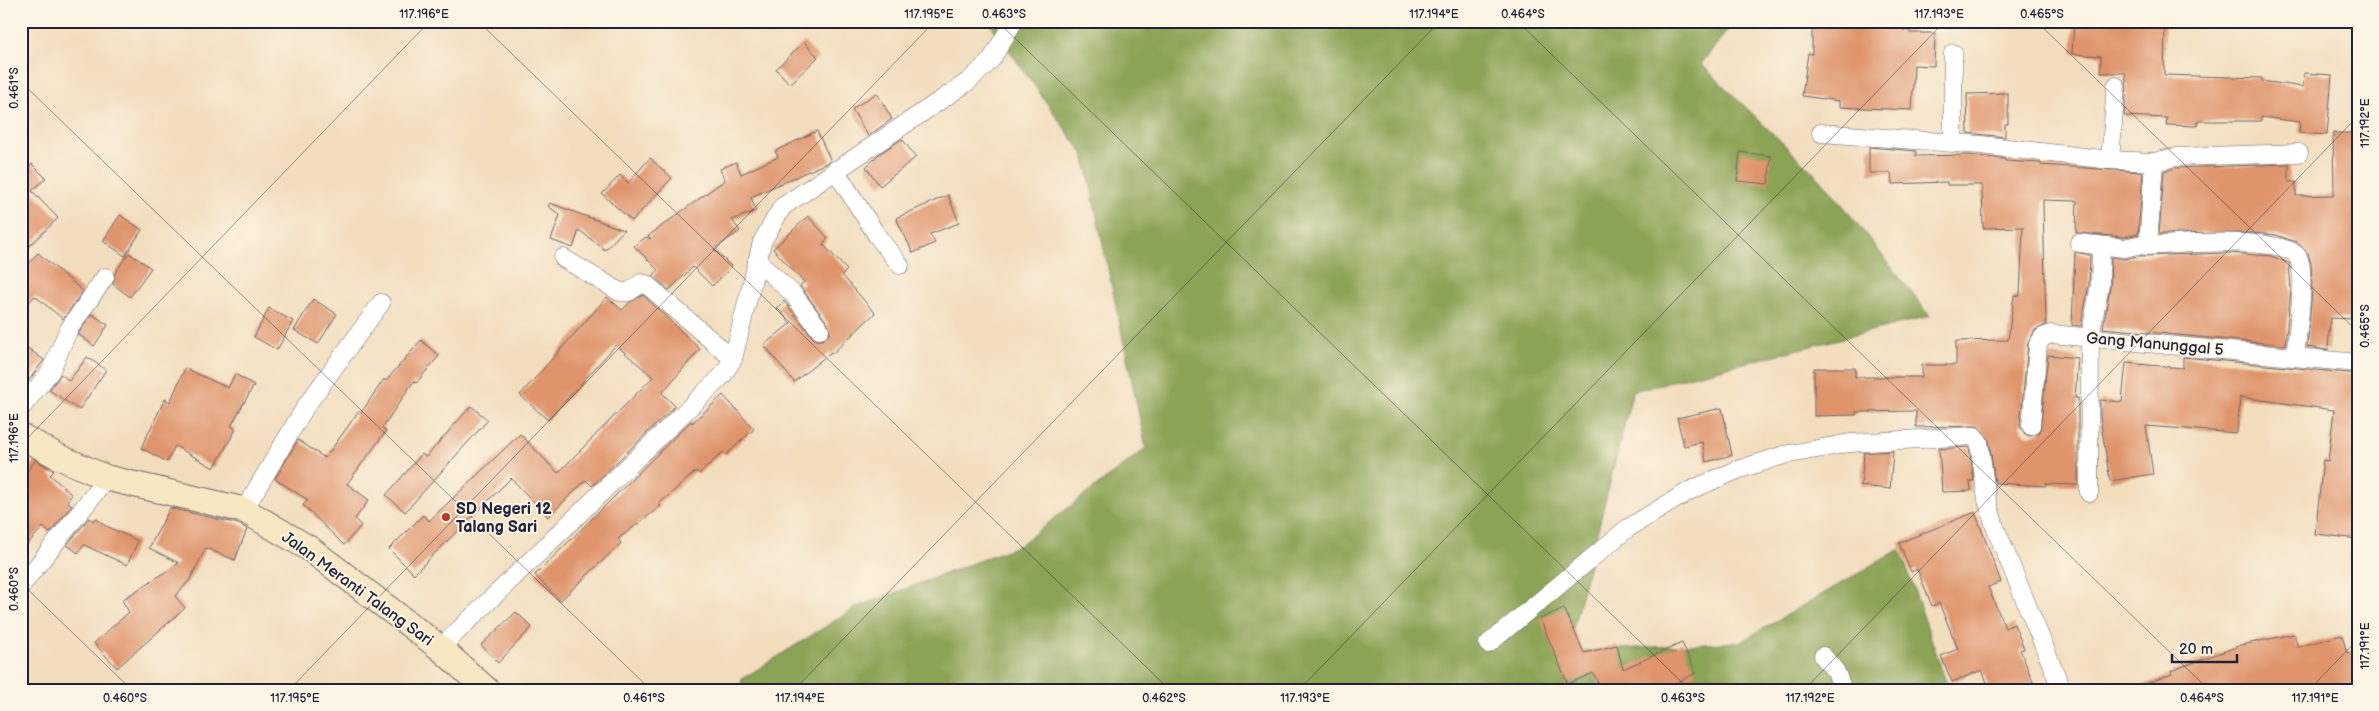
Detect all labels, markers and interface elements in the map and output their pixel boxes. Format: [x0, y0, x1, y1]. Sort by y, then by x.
text: 117.196°E [399, 7, 449, 22]
text: 117.195°E [904, 7, 954, 22]
text: 0.463°S [982, 7, 1026, 22]
text: 117.194°E [1409, 7, 1459, 22]
text: 0.464°S [1501, 7, 1545, 22]
text: 117.193°E [1914, 7, 1964, 22]
text: 0.465°S [2020, 7, 2064, 22]
text: 0.461°S [7, 67, 22, 109]
text: 117.192°E [2358, 98, 2373, 148]
text: 0.465°S [2358, 304, 2373, 348]
street label: Gang Manunggal 5 [2085, 329, 2224, 360]
text: 117.196°E [7, 413, 22, 463]
place label: SD Negeri 12 Talang Sari [456, 500, 552, 537]
marker: SD Negeri 12 Talang Sari [440, 511, 452, 523]
street label: Jalan Meranti Talang Sari [278, 528, 436, 650]
text: 0.460°S [7, 567, 22, 611]
text: 117.191°E [2358, 622, 2373, 670]
scale bar [2172, 631, 2236, 663]
text: 20 m [2179, 640, 2213, 659]
text: 0.460°S [103, 691, 147, 706]
text: 117.195°E [270, 691, 320, 706]
text: 0.461°S [623, 691, 665, 706]
text: 117.194°E [775, 691, 825, 706]
text: 0.462°S [1142, 691, 1186, 706]
text: 117.193°E [1280, 691, 1330, 706]
text: 0.463°S [1661, 691, 1705, 706]
text: 117.192°E [1785, 691, 1835, 706]
text: 0.464°S [2180, 691, 2224, 706]
text: 117.191°E [2291, 691, 2339, 706]

